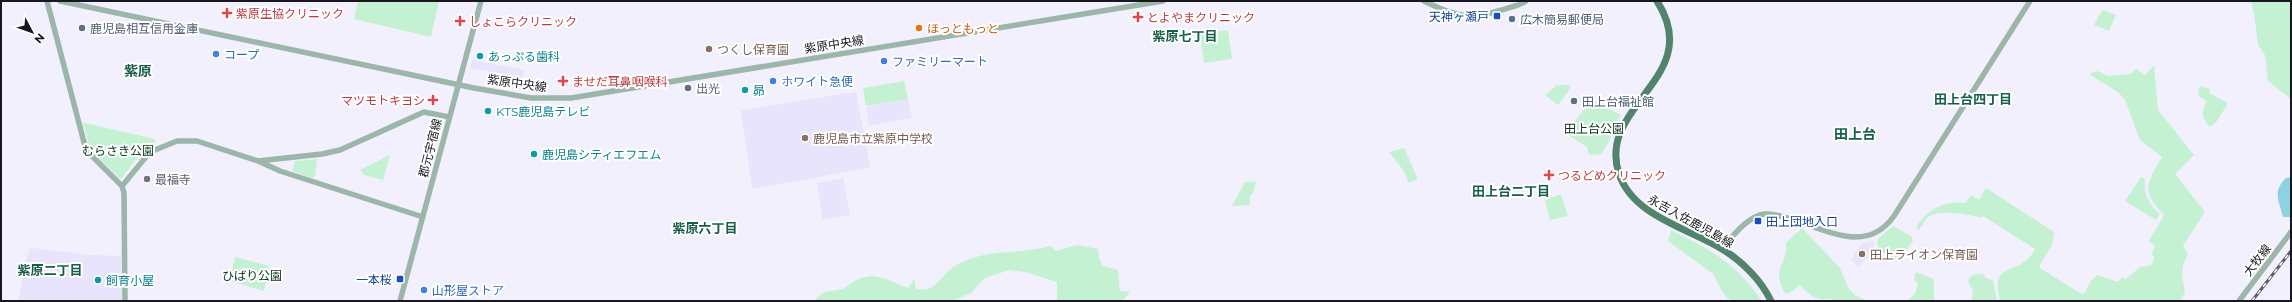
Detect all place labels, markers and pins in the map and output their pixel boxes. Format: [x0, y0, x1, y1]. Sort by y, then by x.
place label: 紫原生協クリニック [236, 6, 344, 21]
marker: 紫原生協クリニック [221, 7, 233, 19]
place label: 天神ヶ瀬戸 [1429, 9, 1489, 24]
place label: とよやまクリニック [1147, 10, 1255, 25]
marker: とよやまクリニック [1132, 11, 1144, 23]
marker: 天神ヶ瀬戸 [1492, 11, 1502, 21]
place label: 広木簡易郵便局 [1520, 12, 1604, 27]
place label: しょこらクリニック [469, 14, 577, 29]
marker: 広木簡易郵便局 [1507, 14, 1517, 24]
marker: しょこらクリニック [454, 15, 466, 27]
place label: 鹿児島相互信用金庫 [90, 21, 198, 36]
place label: ほっともっと [927, 21, 999, 36]
marker: 鹿児島相互信用金庫 [77, 23, 87, 33]
marker: ほっともっと [914, 23, 924, 33]
place label: つくし保育園 [717, 42, 789, 57]
marker: つくし保育園 [704, 44, 714, 54]
place label: コープ [224, 47, 259, 62]
marker: コープ [211, 49, 221, 59]
place label: あっぷる歯科 [488, 49, 560, 64]
marker: あっぷる歯科 [475, 51, 485, 61]
place label: ファミリーマート [892, 54, 988, 69]
marker: ファミリーマート [879, 56, 889, 66]
place label: ませだ耳鼻咽喉科 [572, 74, 668, 89]
place label: ホワイト急便 [781, 74, 853, 89]
marker: ませだ耳鼻咽喉科 [557, 75, 569, 87]
marker: ホワイト急便 [768, 76, 778, 86]
place label: 出光 [696, 81, 720, 96]
marker: 出光 [683, 83, 693, 93]
place label: 昴 [753, 83, 765, 98]
marker: 昴 [740, 85, 750, 95]
place label: マツモトキヨシ [341, 93, 425, 108]
place label: 田上台福祉館 [1582, 94, 1654, 109]
marker: マツモトキヨシ [428, 95, 438, 105]
marker: 田上台福祉館 [1569, 96, 1579, 106]
place label: KTS鹿児島テレビ [496, 104, 590, 119]
marker: KTS鹿児島テレビ [483, 106, 493, 116]
place label: 鹿児島市立紫原中学校 [813, 131, 933, 146]
marker: 鹿児島市立紫原中学校 [800, 133, 810, 143]
place label: 鹿児島シティエフエム [542, 147, 661, 162]
marker: 鹿児島シティエフエム [529, 149, 539, 159]
place label: つるどめクリニック [1558, 168, 1666, 183]
marker: つるどめクリニック [1543, 169, 1555, 181]
place label: 最福寺 [155, 172, 191, 187]
marker: 最福寺 [142, 174, 152, 184]
place label: 田上団地入口 [1766, 214, 1838, 229]
marker: 田上団地入口 [1753, 216, 1763, 226]
place label: 田上ライオン保育園 [1870, 247, 1978, 262]
marker: 田上ライオン保育園 [1857, 249, 1867, 259]
place label: 一本桜 [356, 272, 392, 287]
place label: 飼育小屋 [106, 273, 154, 288]
marker: 一本桜 [395, 274, 405, 284]
marker: 飼育小屋 [93, 275, 103, 285]
place label: 山形屋ストア [432, 283, 504, 298]
marker: 山形屋ストア [419, 285, 429, 295]

